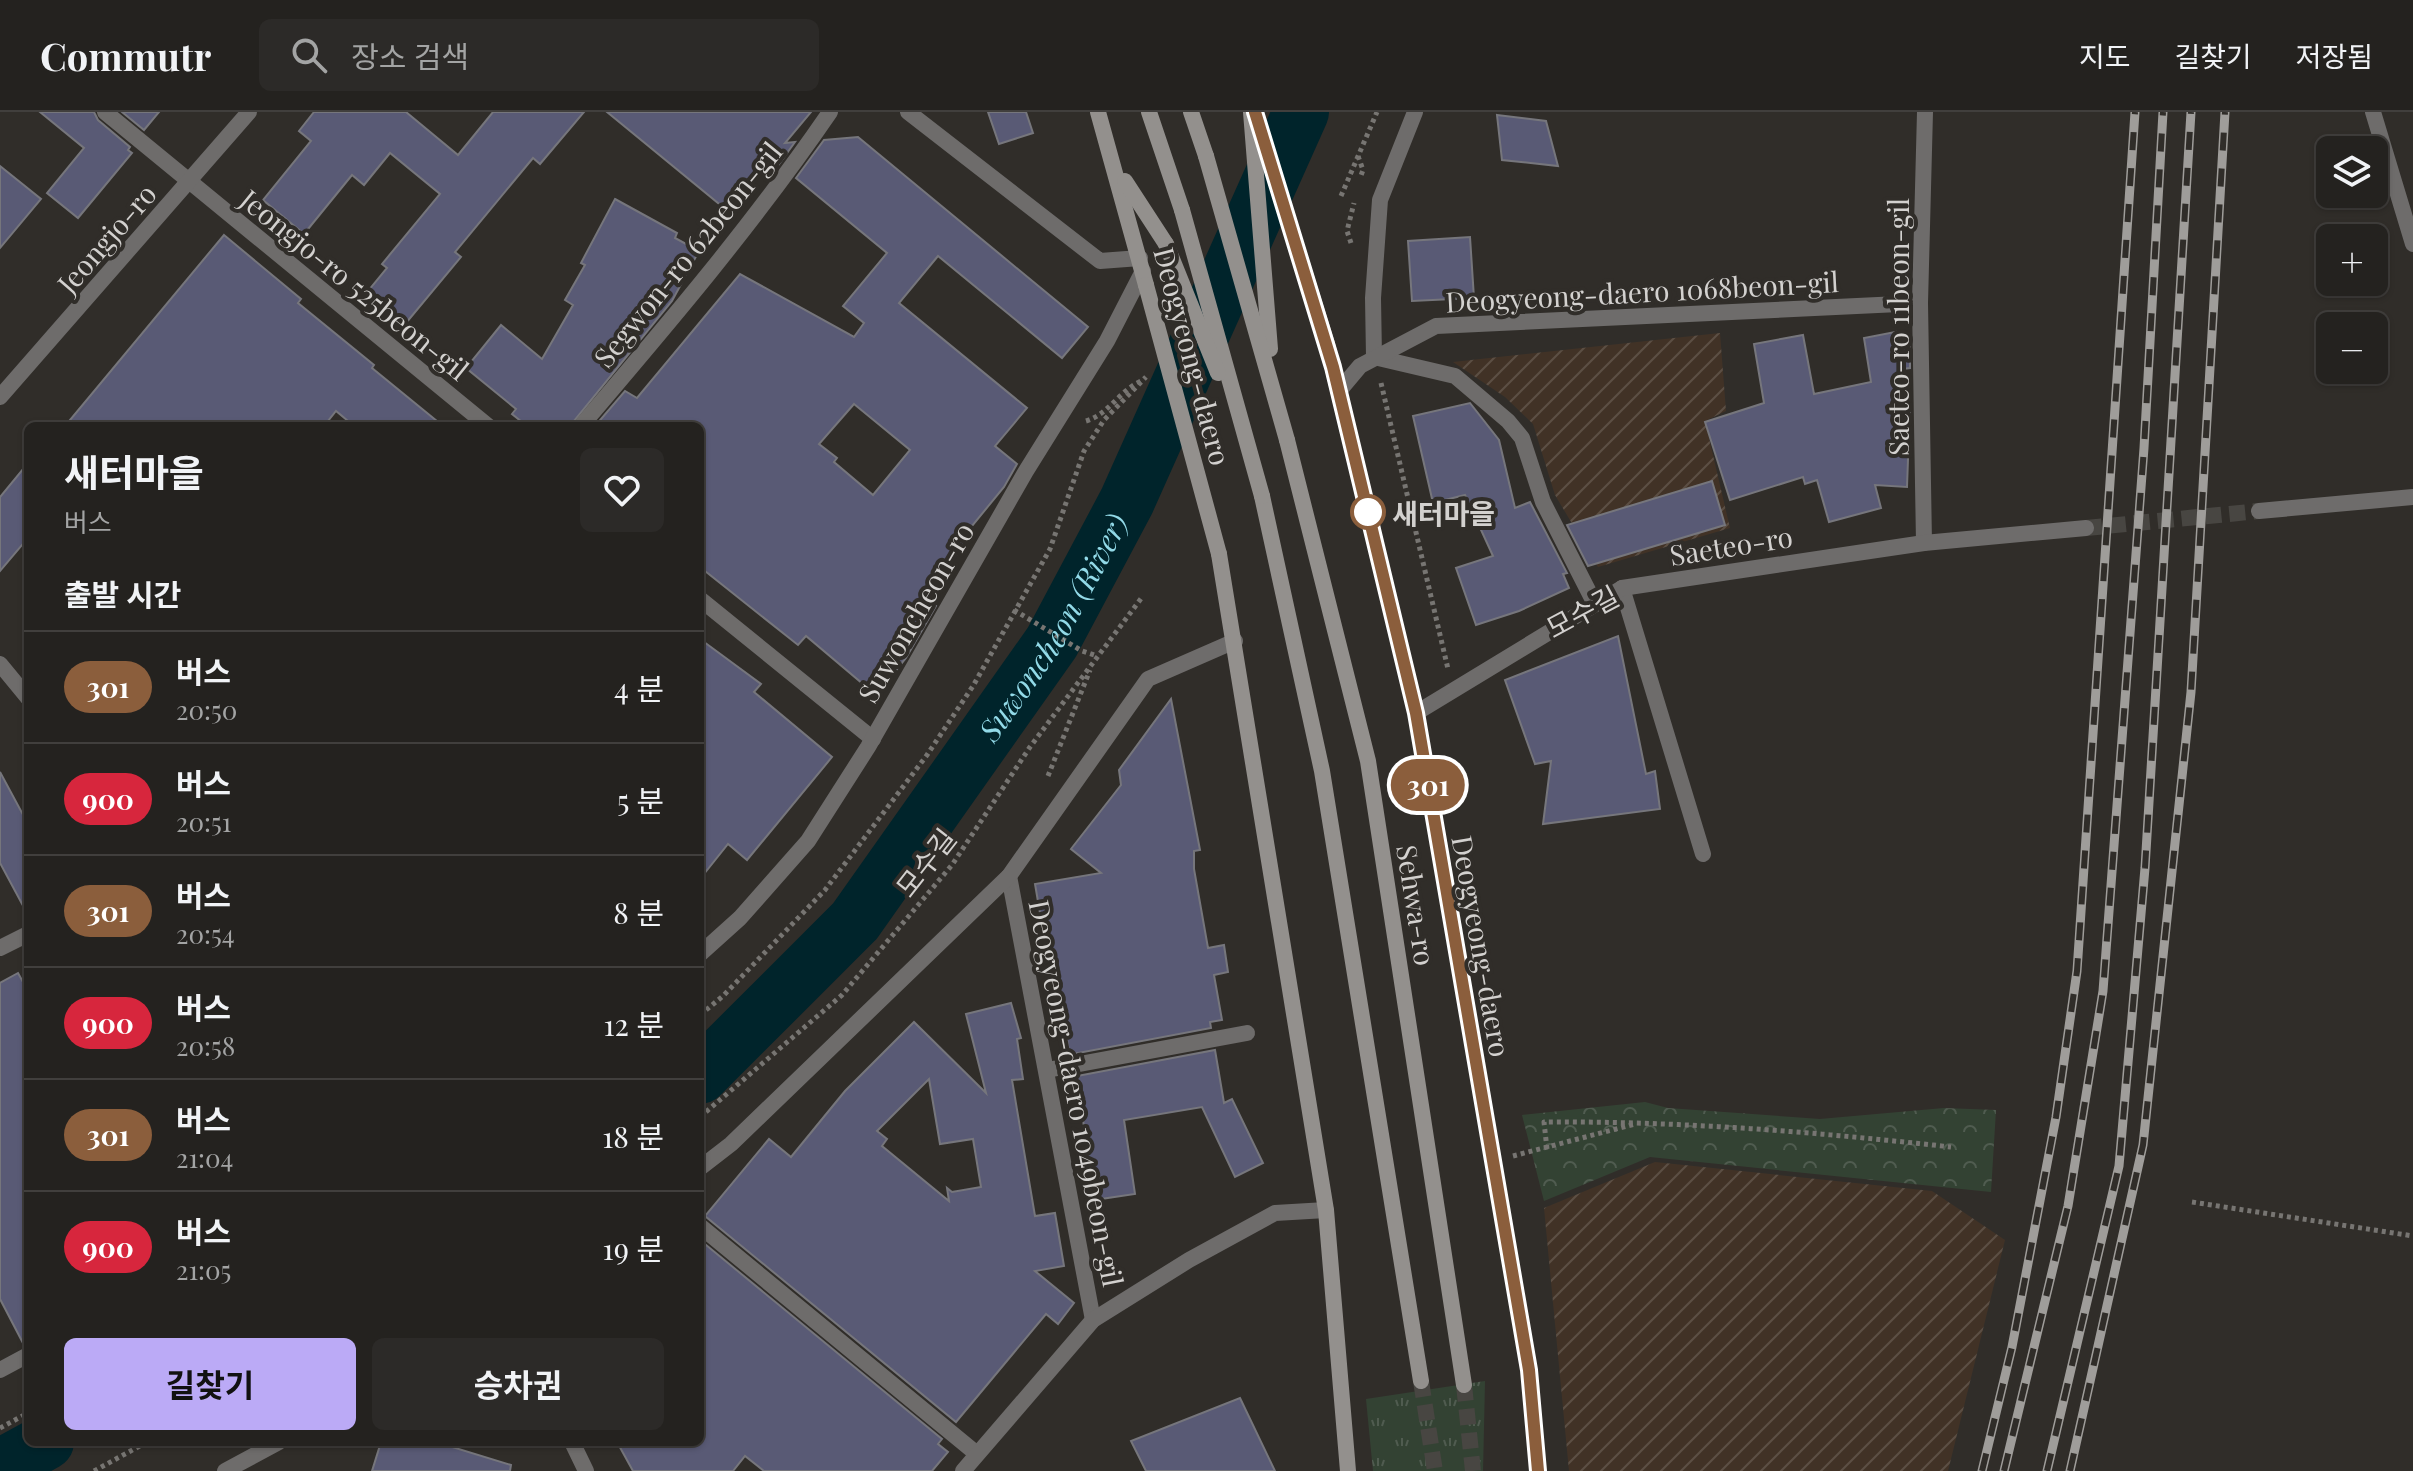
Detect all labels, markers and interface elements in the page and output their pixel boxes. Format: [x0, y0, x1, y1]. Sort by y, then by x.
search box [259, 19, 819, 91]
text: Commutr [40, 30, 211, 81]
icon: search [287, 33, 331, 77]
text: 장소 검색 [351, 36, 469, 76]
text: 지도 [2079, 37, 2130, 74]
text: 길찾기 [2174, 37, 2252, 74]
text: 저장됨 [2296, 37, 2373, 74]
street label: Segwon-ro 62beon-gil [585, 134, 789, 374]
map controls [2316, 136, 2388, 384]
button: layers [2316, 136, 2388, 208]
street label: Jeongjo-ro [48, 176, 164, 301]
street label: Jeongjo-ro 525beon-gil [232, 180, 477, 388]
street label: Saeteo-ro 11beon-gil [1879, 198, 1916, 456]
button: + [2316, 224, 2388, 296]
street label: Deogyeong-daero [1146, 243, 1240, 469]
street label: Deogyeong-daero 1068beon-gil [1444, 262, 1840, 320]
button: − [2316, 312, 2388, 384]
text: 새터마을 [64, 446, 204, 497]
button: heart [580, 448, 664, 532]
place label: 새터마을 [1392, 494, 1495, 531]
marker: 새터마을 [1351, 495, 1385, 529]
text: 버스 [64, 504, 112, 539]
water label: Suwoncheon (River) [968, 506, 1137, 749]
street label: Suwoncheon-ro [848, 515, 982, 709]
street label: Saeteo-ro [1667, 517, 1795, 573]
text: 출발 시간 [64, 574, 181, 614]
street label: 모수길 [1539, 577, 1625, 645]
text: 버스 [176, 651, 231, 691]
text: 301 [87, 668, 129, 705]
text: 4 분 [614, 668, 664, 708]
text: 20:50 [176, 692, 237, 727]
line badge: 301 [1382, 759, 1474, 811]
text: 버스 [176, 763, 231, 803]
text: 301 [1407, 766, 1449, 803]
text: 900 [82, 780, 134, 817]
text: 5 분 [617, 780, 664, 820]
text: 20:51 [176, 804, 231, 839]
street label: 모수길 [887, 820, 963, 904]
street label: Deogyeong-daero [1444, 832, 1520, 1060]
street label: Sehwa-ro [1389, 842, 1445, 968]
text: 버스 [176, 875, 231, 915]
text: 301 [87, 892, 129, 929]
text: 8 분 [613, 892, 664, 932]
street label: Deogyeong-daero 1049beon-gil [1021, 897, 1133, 1289]
text: 20:54 [176, 916, 235, 951]
text: 버스 [176, 987, 231, 1027]
text: 900 [82, 1004, 134, 1041]
text: 12 분 [603, 1004, 664, 1044]
text: 20:58 [176, 1028, 235, 1063]
text: 버스 [176, 1099, 231, 1139]
text: 301 [87, 1116, 129, 1153]
text: 18 분 [602, 1116, 664, 1156]
text: 21:04 [176, 1140, 233, 1175]
text: 버스 [176, 1211, 231, 1251]
text: 900 [82, 1228, 134, 1265]
text: 19 분 [603, 1228, 664, 1268]
text: 21:05 [176, 1252, 231, 1287]
button: 길찾기 [64, 1338, 356, 1430]
button: 승차권 [372, 1338, 664, 1430]

